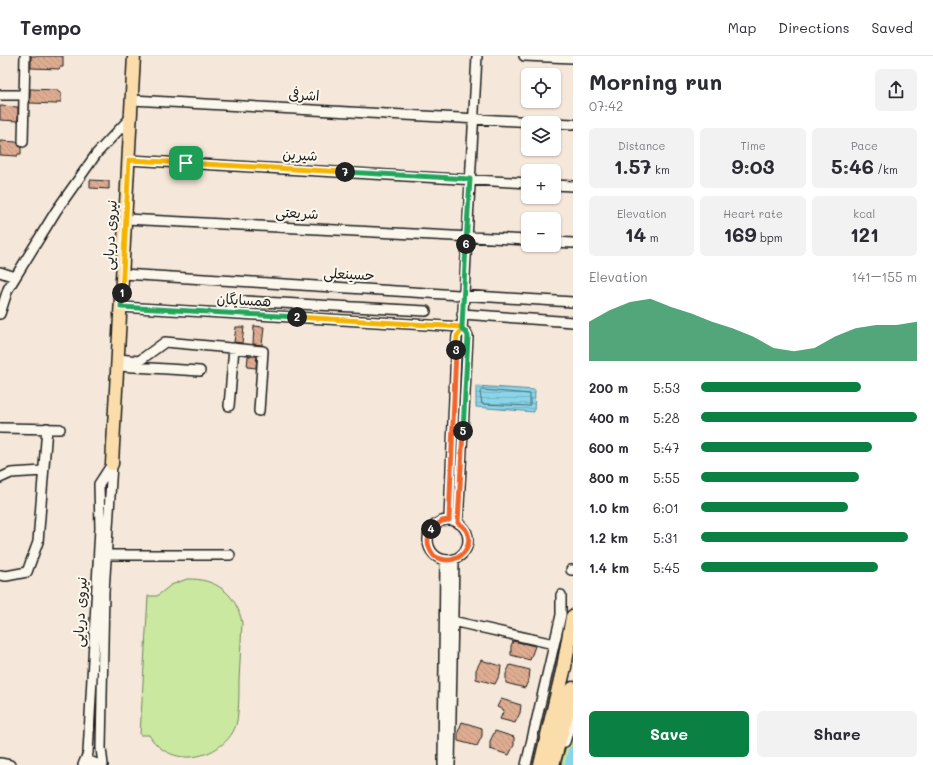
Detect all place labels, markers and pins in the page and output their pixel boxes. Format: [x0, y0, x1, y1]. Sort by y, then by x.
pin [169, 146, 203, 180]
pin: 7 [335, 162, 355, 182]
pin: 6 [456, 234, 476, 254]
pin: 1 [112, 283, 132, 303]
pin: 2 [287, 307, 307, 327]
pin: 3 [446, 340, 466, 360]
pin: 5 [453, 421, 473, 441]
pin: 4 [421, 519, 441, 539]

